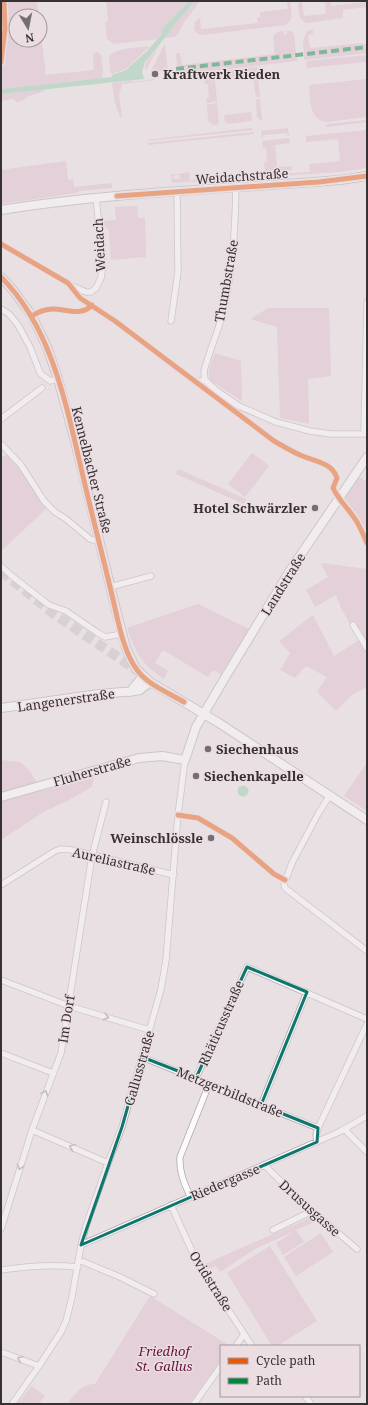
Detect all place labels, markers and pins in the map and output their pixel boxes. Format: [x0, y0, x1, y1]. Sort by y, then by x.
place label: Kraftwerk Rieden [163, 65, 281, 83]
marker: Kraftwerk Rieden [150, 69, 160, 79]
place label: Hotel Schwärzler [193, 499, 307, 517]
marker: Hotel Schwärzler [310, 503, 320, 513]
place label: Siechenhaus [216, 740, 299, 758]
marker: Siechenhaus [203, 744, 213, 754]
place label: Siechenkapelle [204, 767, 304, 785]
marker: Siechenkapelle [191, 771, 201, 781]
place label: Weinschlössle [110, 829, 203, 847]
marker: Weinschlössle [206, 833, 216, 843]

